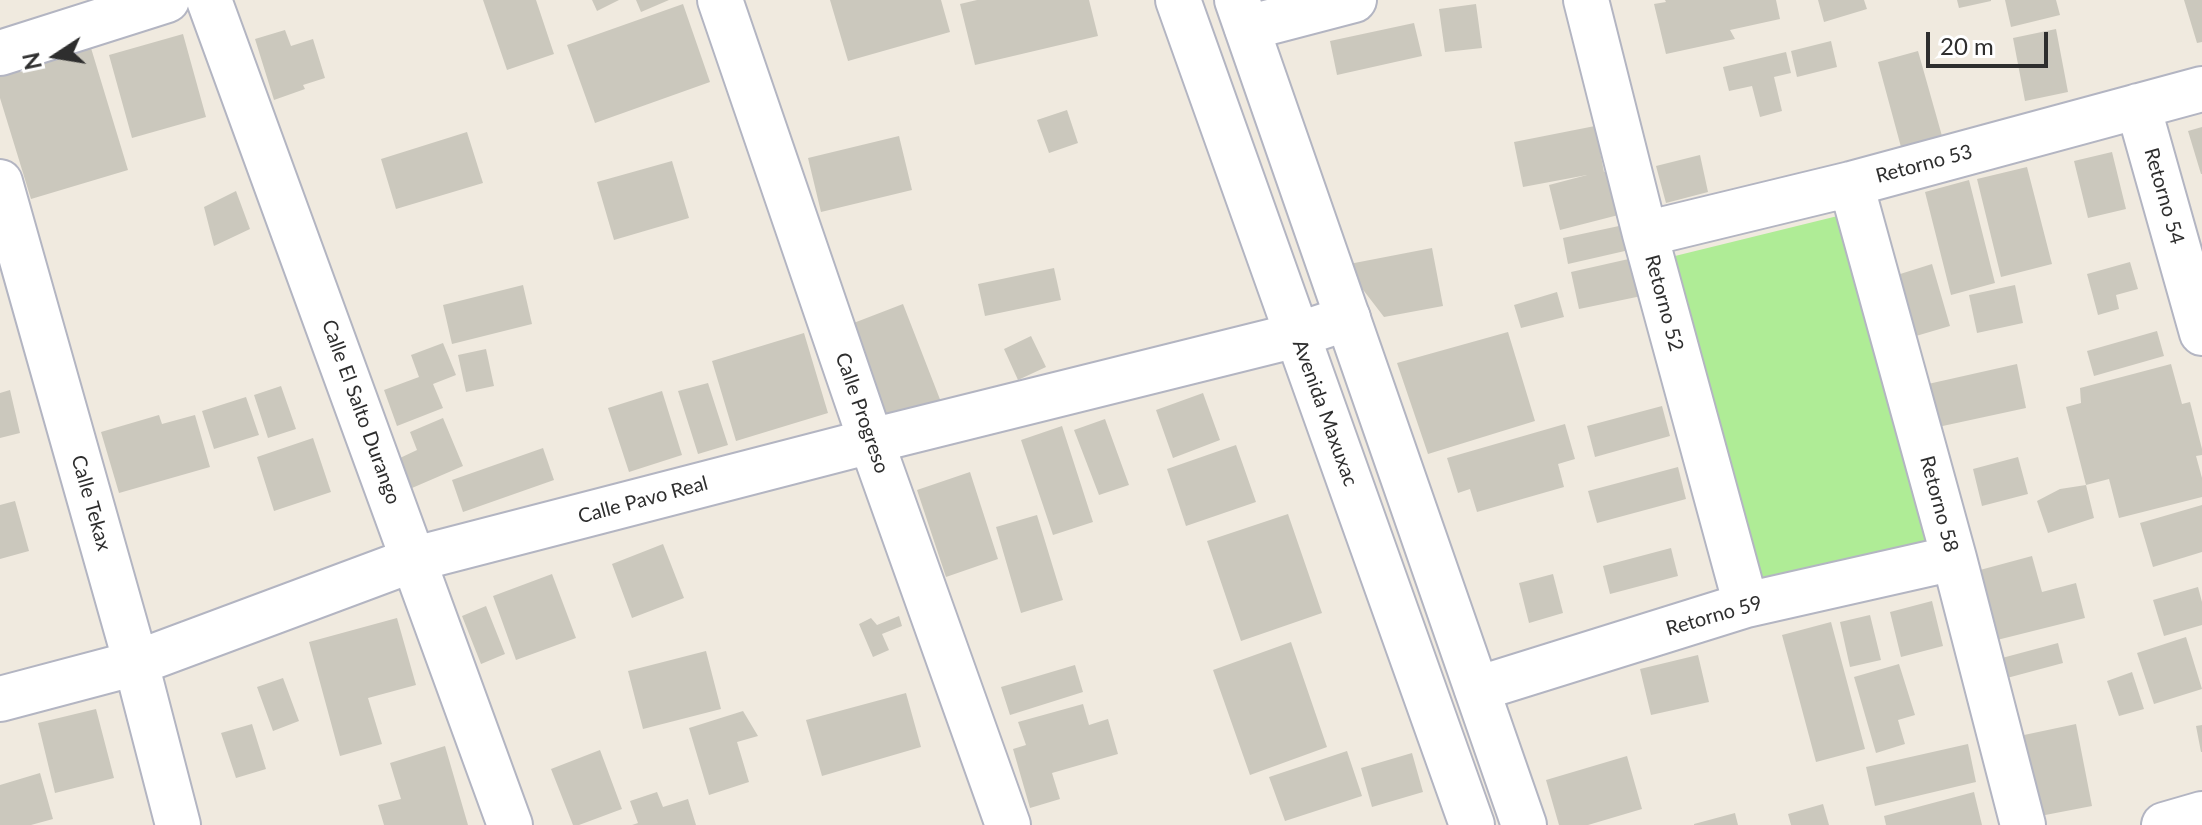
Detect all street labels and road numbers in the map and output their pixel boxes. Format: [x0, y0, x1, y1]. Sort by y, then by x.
street label: Retorno 53 [1873, 140, 1975, 188]
street label: Retorno 54 [2139, 145, 2189, 247]
street label: Retorno 52 [1640, 252, 1688, 354]
street label: Calle El Salto Durango [316, 316, 406, 508]
street label: Avenida Maxuxac [1287, 336, 1363, 490]
street label: Calle Progreso [830, 349, 894, 477]
street label: Calle Tekax [66, 452, 116, 554]
street label: Retorno 58 [1915, 453, 1963, 555]
street label: Calle Pavo Real [575, 471, 711, 529]
street label: Retorno 59 [1663, 591, 1765, 641]

